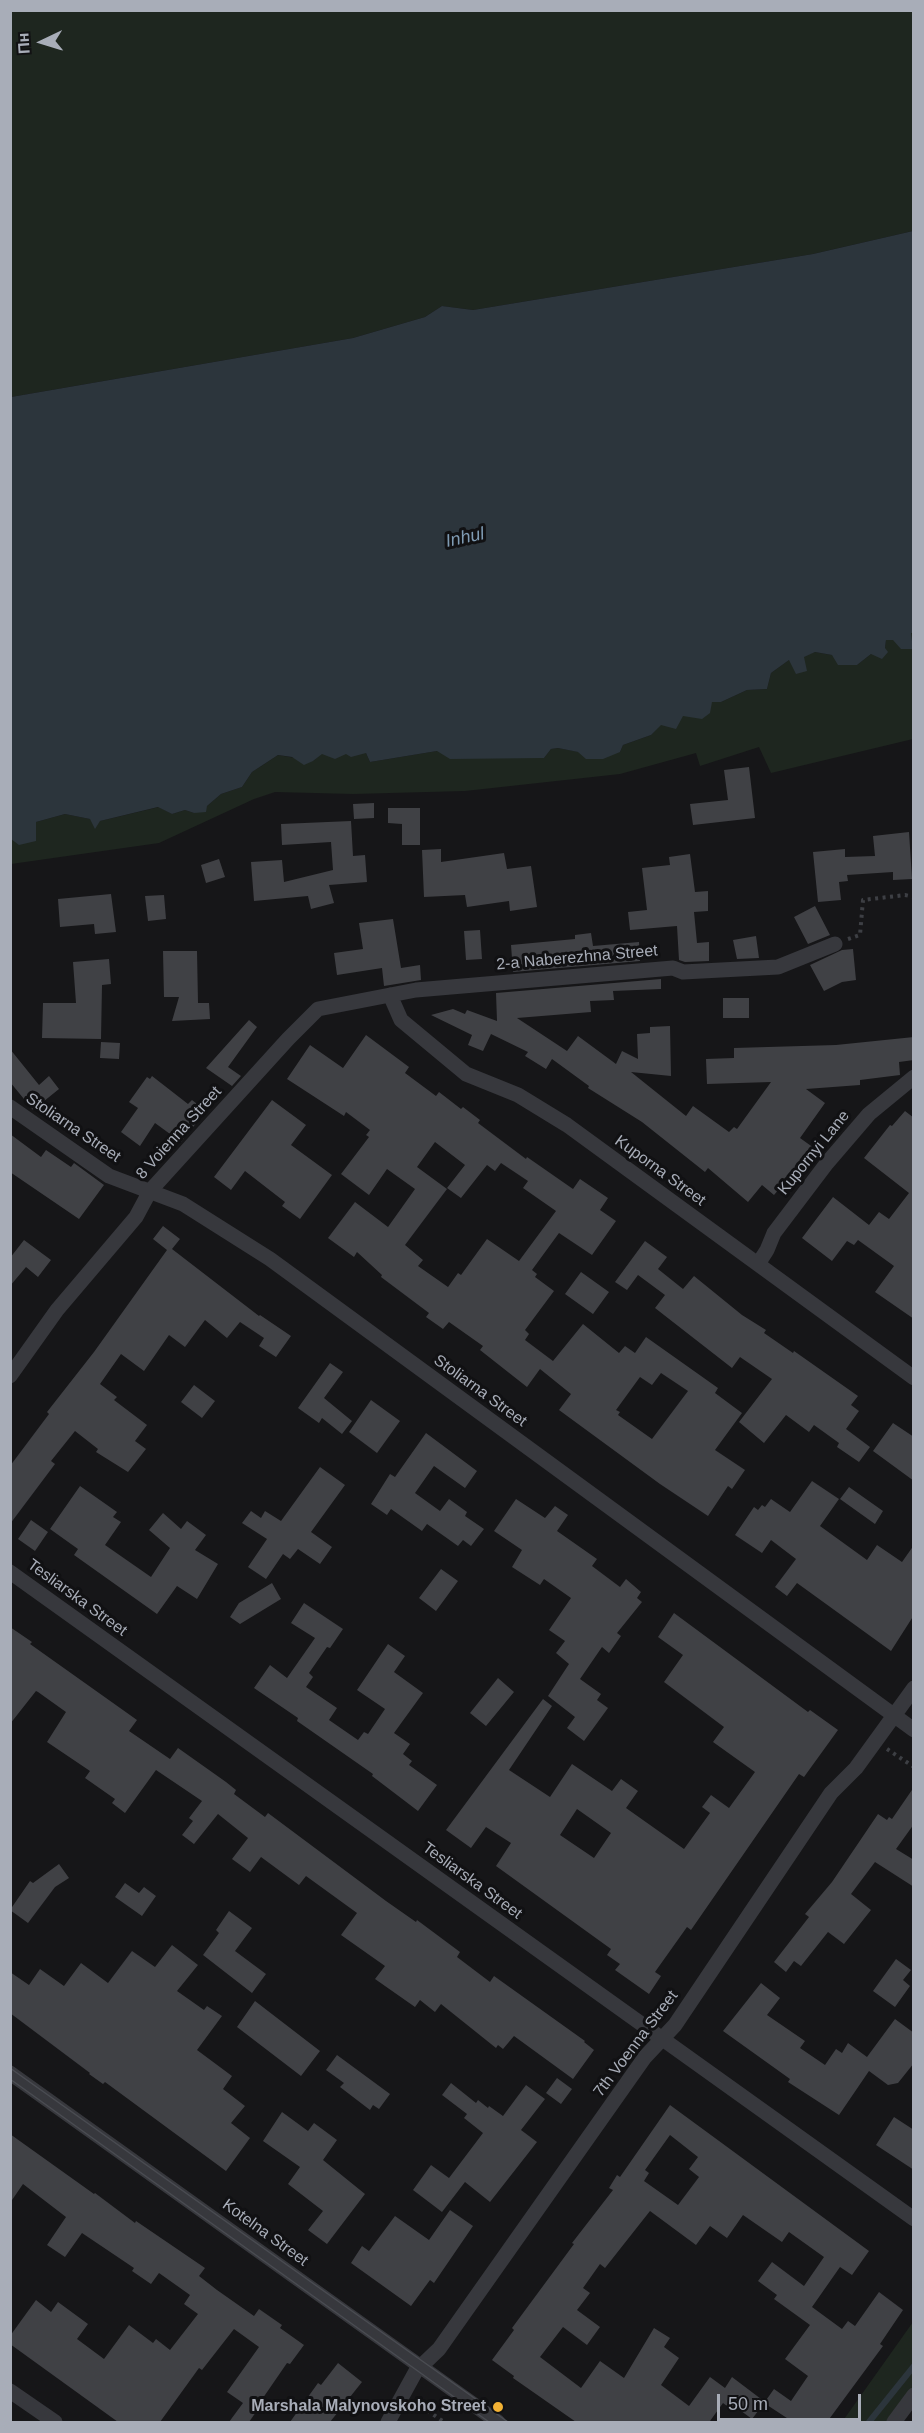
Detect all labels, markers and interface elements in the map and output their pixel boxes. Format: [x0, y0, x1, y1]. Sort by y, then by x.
north arrow [12, 12, 72, 72]
text: Пн [14, 32, 33, 54]
water label: Inhul [444, 523, 486, 553]
street label: 2-a Naberezhna Street [496, 941, 658, 975]
street label: 8 Voienna Street [132, 1083, 226, 1183]
street label: Stoliarna Street [22, 1089, 124, 1167]
street label: Kupornyi Lane [774, 1107, 854, 1199]
street label: Kuporna Street [611, 1132, 709, 1210]
street label: Stoliarna Street [430, 1351, 530, 1431]
street label: Tesliarska Street [24, 1555, 130, 1641]
street label: Tesliarska Street [419, 1838, 525, 1924]
street label: 7th Voenna Street [590, 1987, 682, 2101]
street label: Kotelna Street [218, 2195, 312, 2271]
scale bar [720, 2382, 864, 2420]
text: 50 m [728, 2394, 768, 2414]
place label: Marshala Malynovskoho Street [251, 2397, 486, 2417]
marker: Marshala Malynovskoho Street [491, 2400, 505, 2414]

